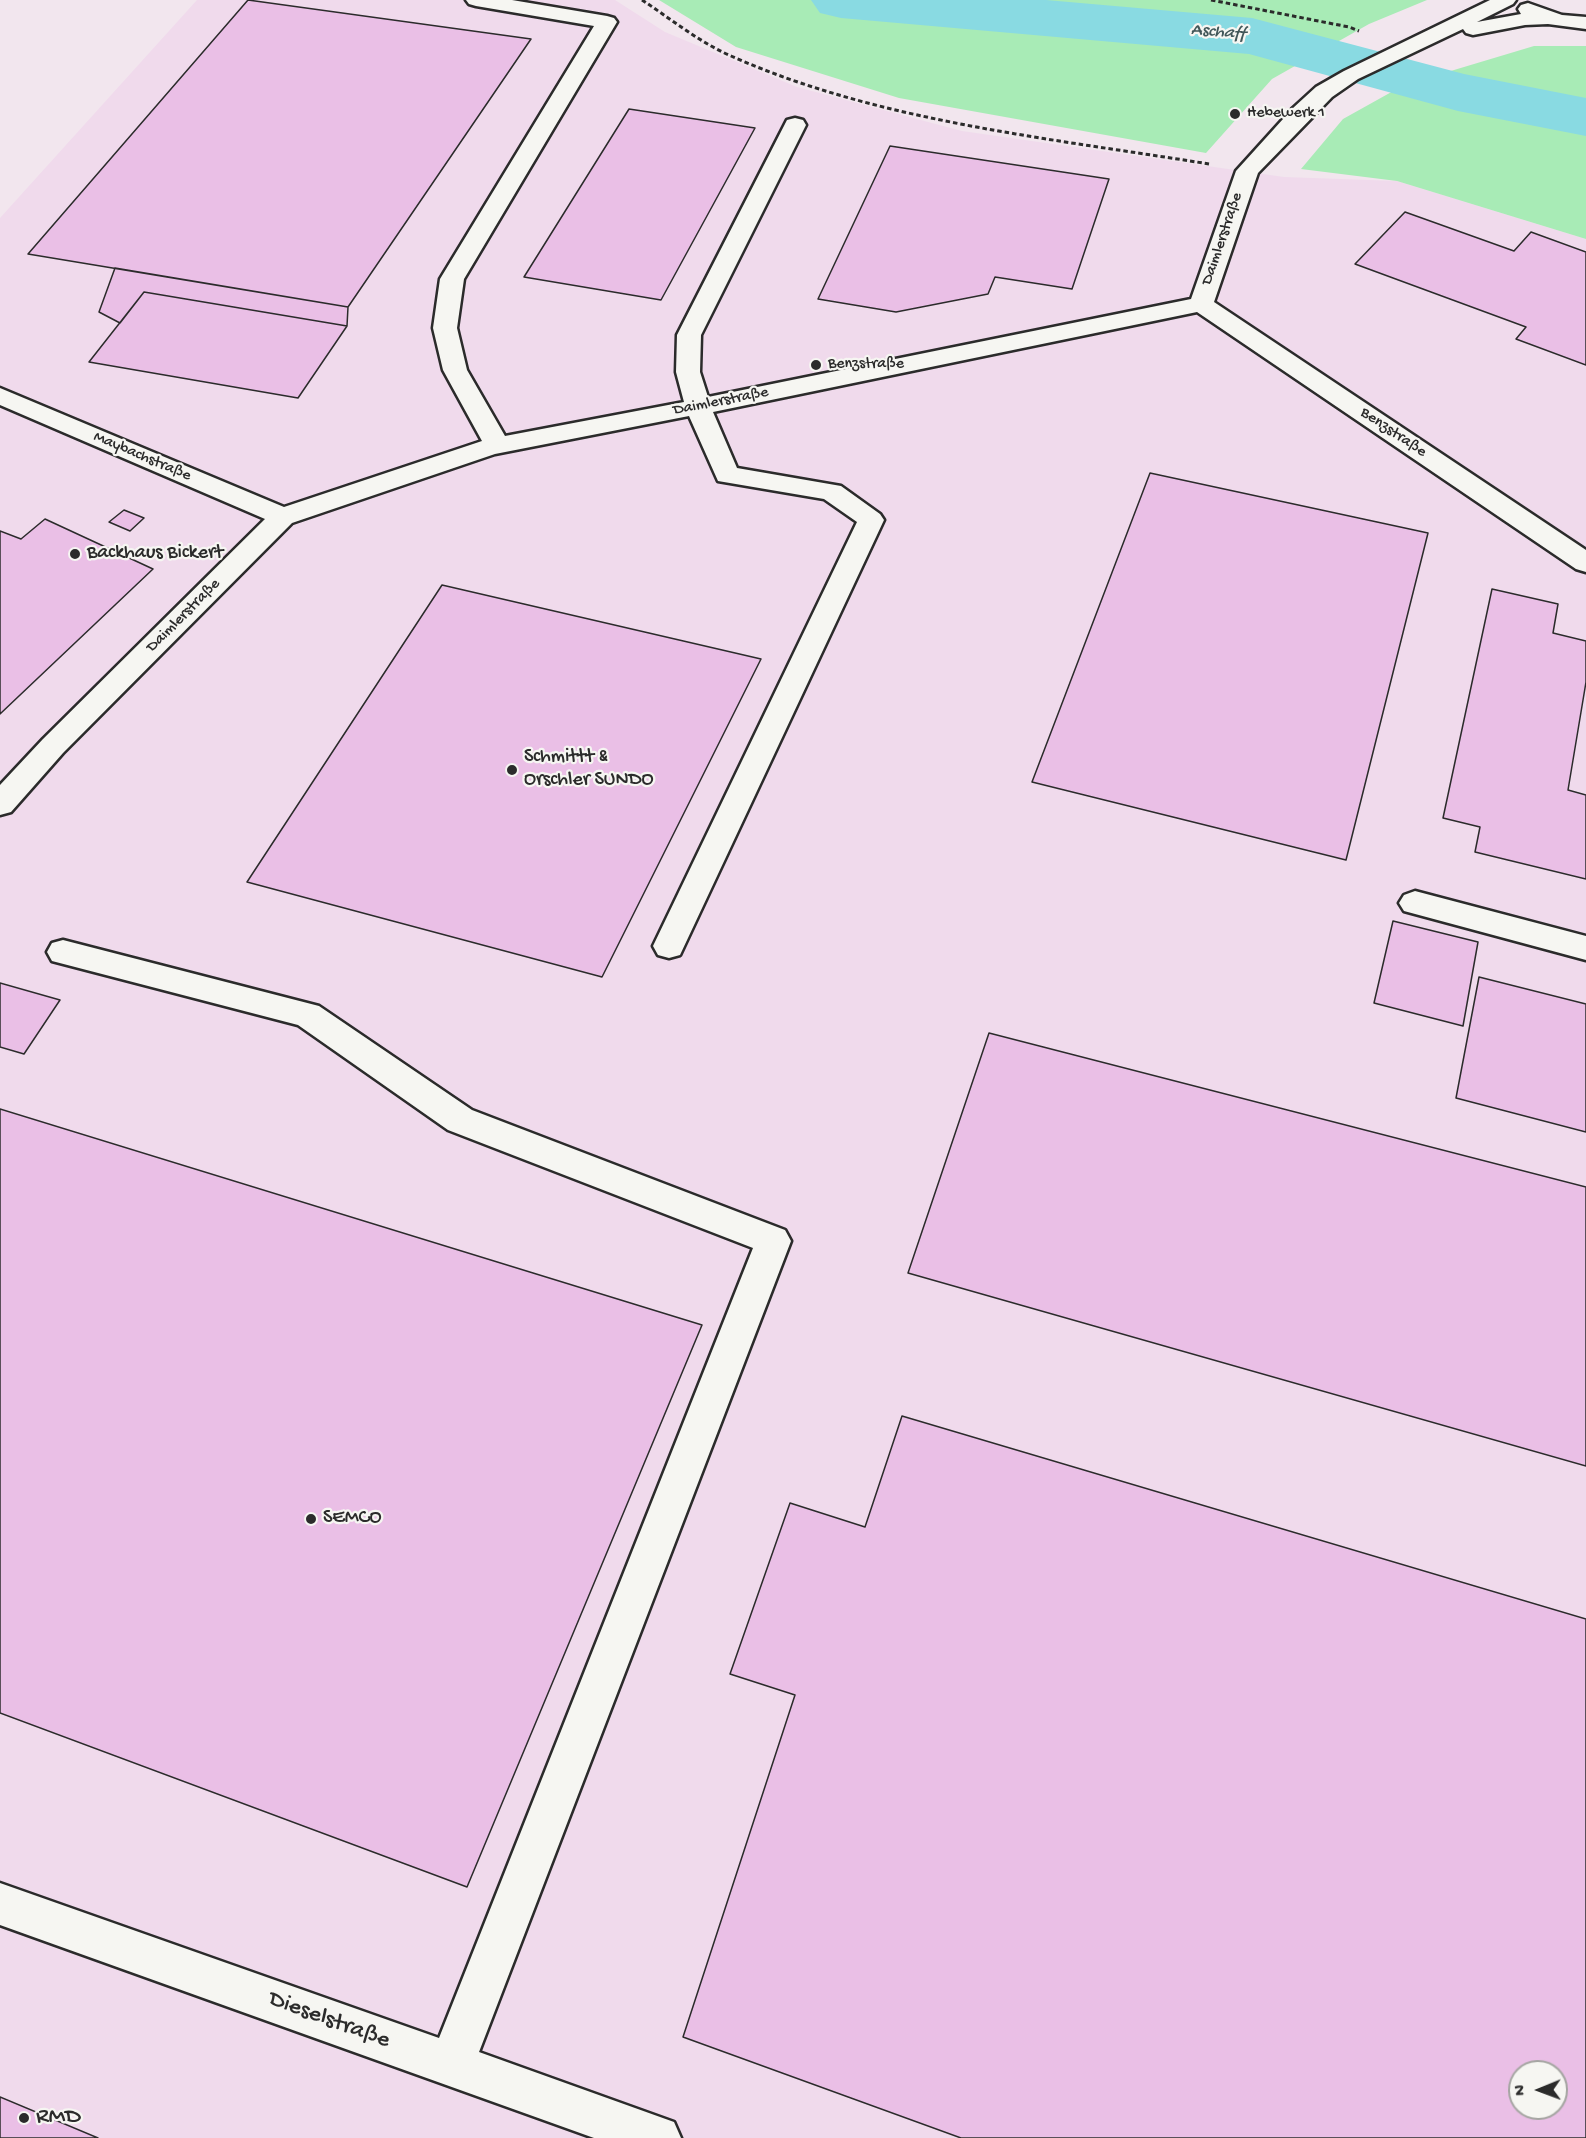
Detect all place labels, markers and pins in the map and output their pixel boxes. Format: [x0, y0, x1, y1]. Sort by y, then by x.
place label: Hebewerk 1 [1247, 104, 1325, 124]
marker: Hebewerk 1 [1228, 107, 1242, 121]
place label: Benzstraße [828, 355, 904, 375]
marker: Benzstraße [809, 358, 823, 372]
place label: Backhaus Bickert [87, 542, 223, 566]
marker: Backhaus Bickert [68, 547, 82, 561]
place label: Schmittt & Orschler SUNDO [524, 746, 654, 793]
marker: Schmittt & Orschler SUNDO [505, 763, 519, 777]
place label: SEMCO [323, 1507, 381, 1531]
marker: SEMCO [304, 1512, 318, 1526]
place label: RMD [36, 2104, 81, 2132]
marker: RMD [17, 2111, 31, 2125]

